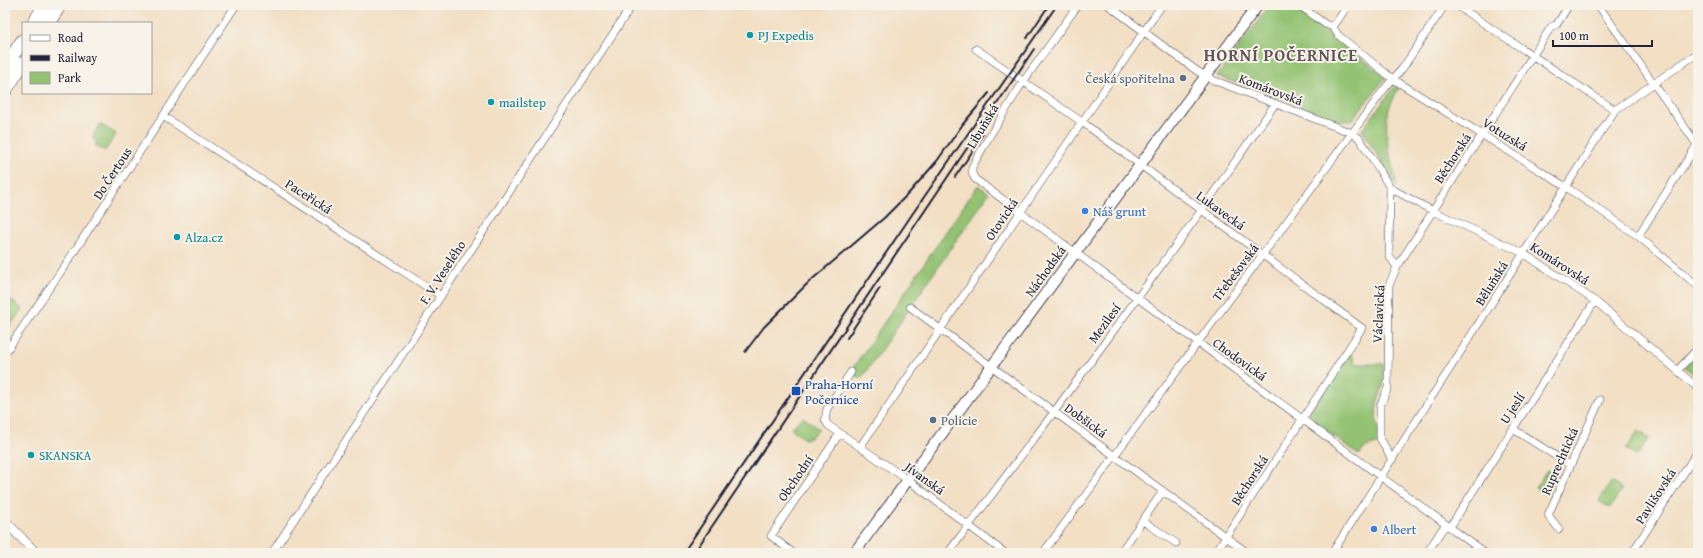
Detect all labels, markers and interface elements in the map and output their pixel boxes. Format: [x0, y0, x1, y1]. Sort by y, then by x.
legend [22, 22, 152, 94]
scale bar [1553, 22, 1652, 48]
place label: PJ Expedis [758, 26, 814, 45]
text: 100 m [1559, 27, 1589, 44]
text: Road [58, 29, 84, 46]
marker: PJ Expedis [745, 30, 755, 40]
district label: HORNÍ POČERNICE [1204, 42, 1358, 67]
text: Railway [58, 49, 97, 66]
text: Park [58, 69, 82, 86]
place label: Česká spořitelna [1085, 69, 1176, 88]
street label: Komárovská [1236, 69, 1306, 111]
marker: Česká spořitelna [1178, 73, 1188, 83]
place label: mailstep [499, 93, 546, 112]
marker: mailstep [486, 97, 496, 107]
street label: Libuňská [962, 100, 1004, 152]
street label: Votuzská [1479, 113, 1532, 156]
street label: Běchorská [1429, 129, 1476, 187]
street label: Do Čertous [88, 143, 137, 203]
street label: Paceřická [282, 174, 337, 219]
street label: Lukavecká [1192, 186, 1250, 235]
street label: Otovická [980, 194, 1023, 244]
place label: Náš grunt [1093, 202, 1147, 221]
marker: Náš grunt [1080, 206, 1090, 216]
place label: Alza.cz [185, 228, 223, 247]
marker: Alza.cz [172, 232, 182, 242]
street label: F. V. Veselého [415, 236, 470, 308]
street label: Komárovská [1526, 237, 1594, 290]
street label: Třebešovská [1208, 239, 1264, 305]
street label: Náchodská [1020, 241, 1071, 301]
street label: Běluňská [1470, 257, 1513, 309]
street label: Václavická [1367, 284, 1390, 344]
street label: Mezilesí [1084, 299, 1125, 347]
street label: Chodovická [1209, 333, 1271, 386]
place label: Praha-Horní Počernice [805, 375, 873, 409]
marker: Praha-Horní Počernice [790, 385, 802, 397]
street label: U jeslí [1495, 389, 1530, 427]
street label: Dobšická [1061, 398, 1112, 443]
place label: Policie [941, 411, 977, 430]
marker: Policie [928, 415, 938, 425]
street label: Ruprechtická [1536, 424, 1583, 498]
place label: SKANSKA [39, 446, 91, 465]
marker: SKANSKA [26, 450, 36, 460]
street label: Obchodní [773, 451, 818, 505]
street label: Běchorská [1226, 451, 1273, 509]
street label: Jívanská [899, 456, 949, 500]
street label: Pavlišovská [1630, 464, 1681, 528]
place label: Albert [1382, 520, 1417, 539]
marker: Albert [1369, 524, 1379, 534]

